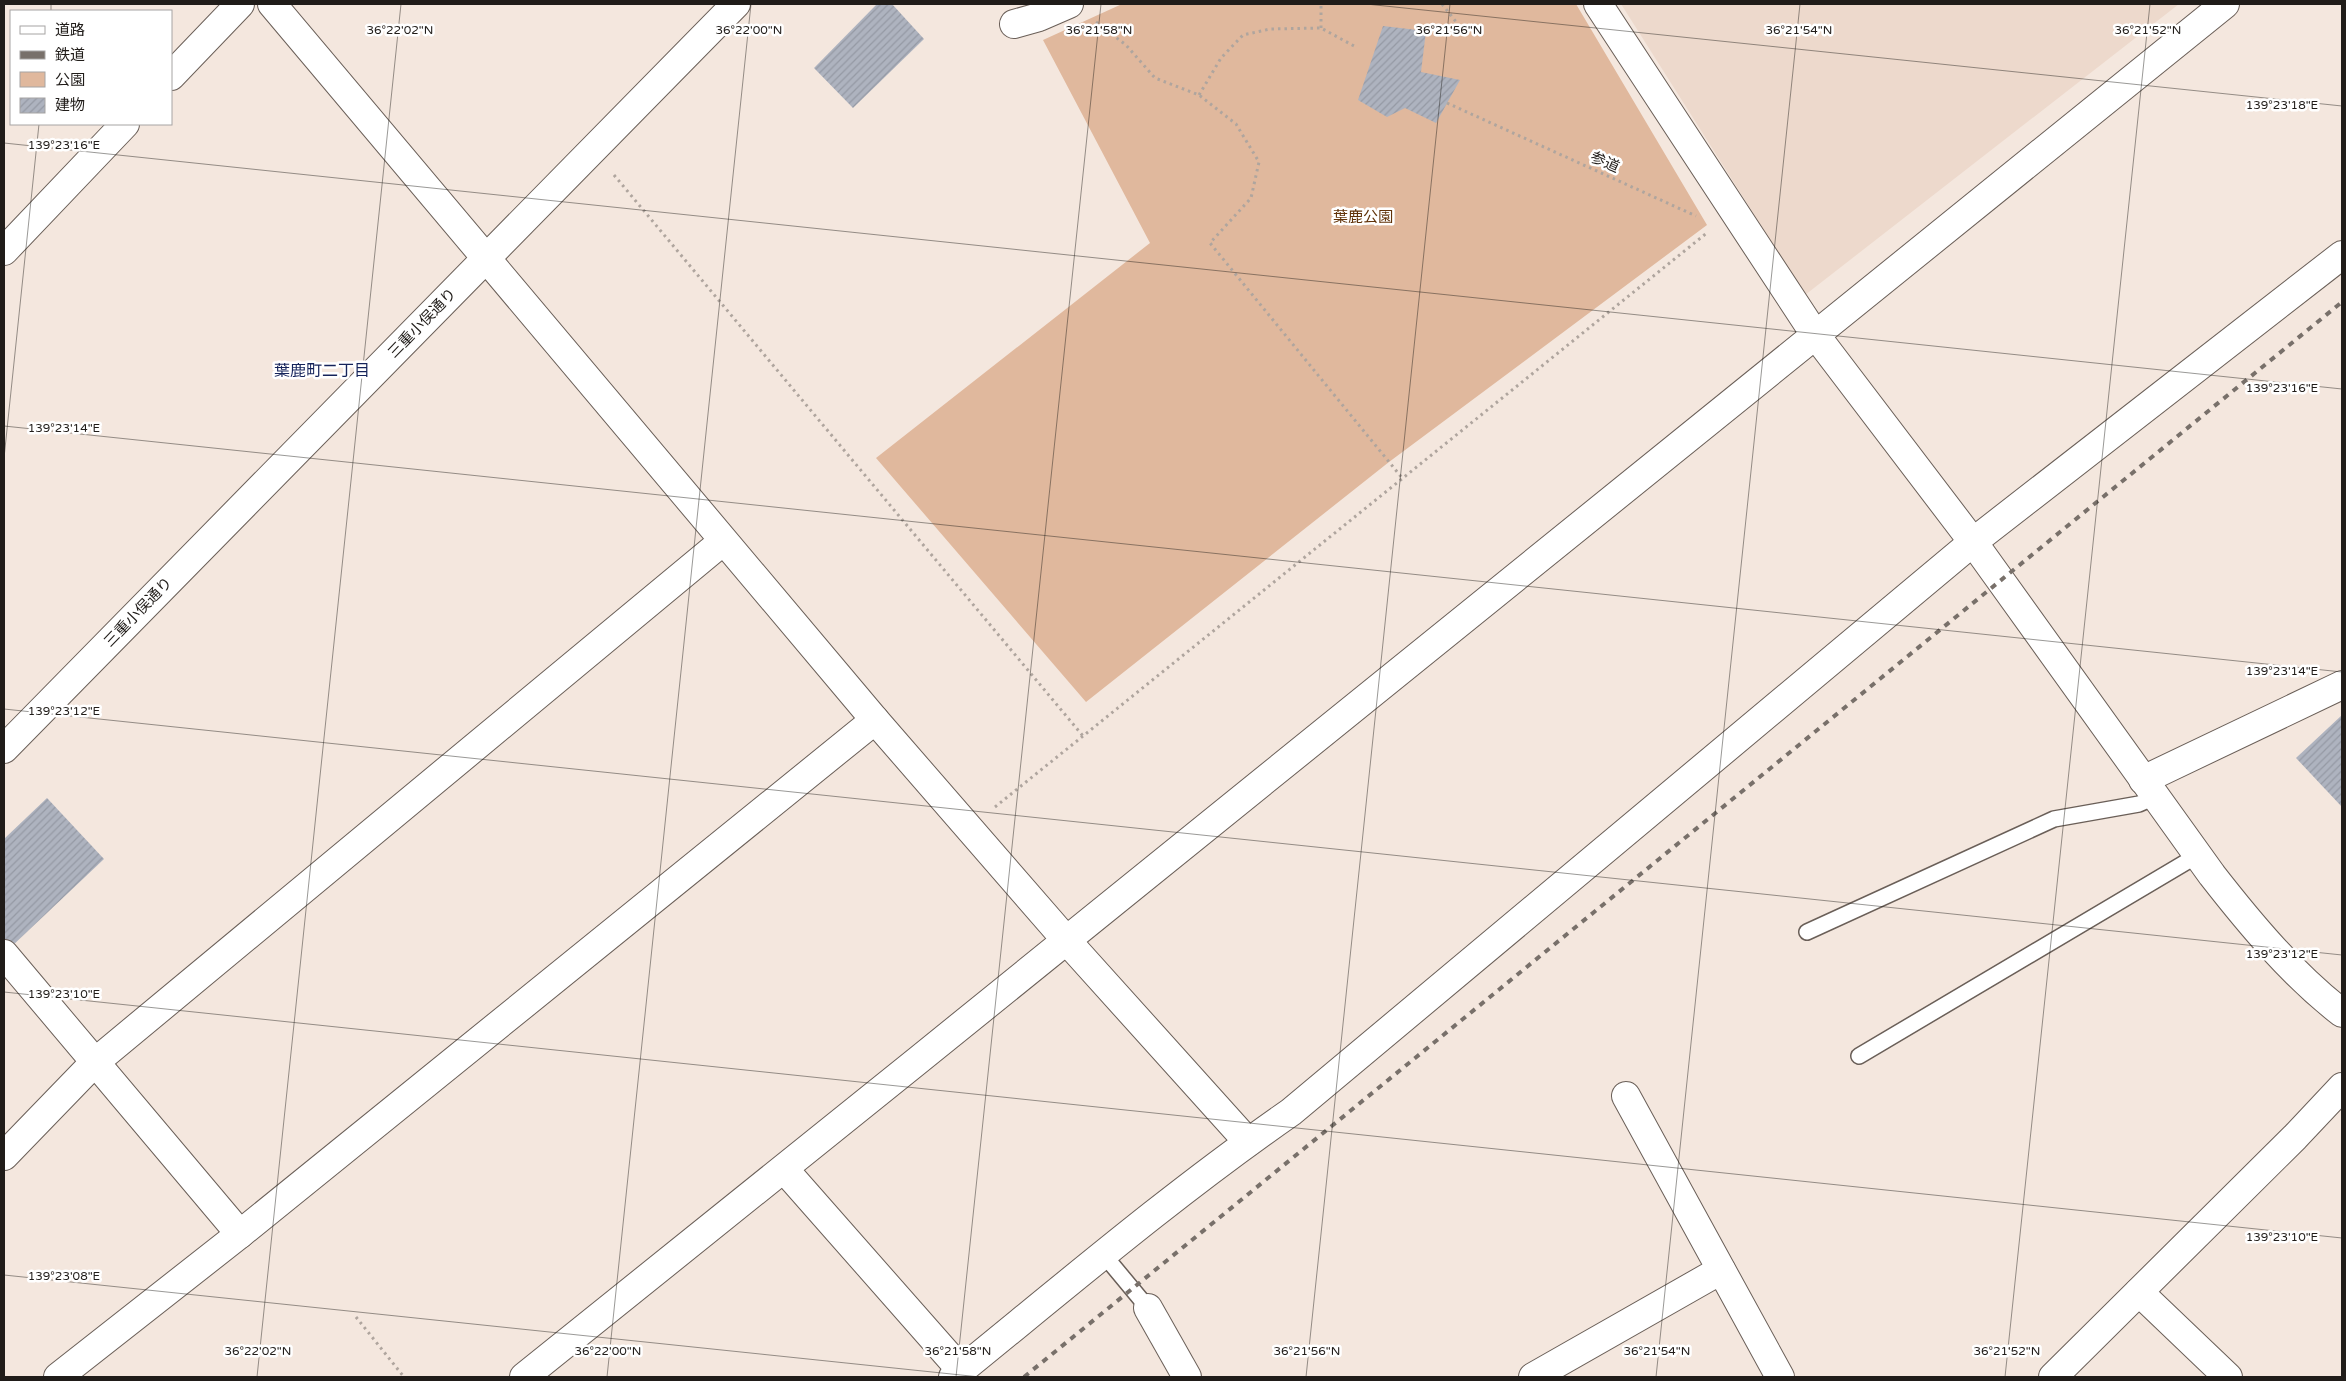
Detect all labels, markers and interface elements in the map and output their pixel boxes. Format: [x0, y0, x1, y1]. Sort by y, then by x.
legend [10, 10, 172, 125]
text: 道路 [55, 21, 85, 39]
text: 36°22'02"N [367, 23, 433, 37]
text: 36°22'00"N [716, 23, 782, 37]
text: 36°21'58"N [1066, 23, 1132, 37]
text: 36°21'56"N [1416, 23, 1482, 37]
text: 36°21'54"N [1766, 23, 1832, 37]
text: 36°21'52"N [2115, 23, 2181, 37]
text: 鉄道 [55, 46, 85, 64]
text: 公園 [55, 71, 85, 89]
text: 建物 [55, 96, 85, 114]
text: 139°23'18"E [2246, 98, 2319, 112]
text: 139°23'16"E [28, 138, 101, 152]
street label: 参道 [1588, 148, 1622, 176]
park label: 葉鹿公園 [1333, 208, 1393, 226]
street label: 三重小俣通り [384, 284, 460, 362]
district label: 葉鹿町二丁目 [274, 361, 370, 381]
text: 139°23'16"E [2246, 381, 2319, 395]
text: 139°23'14"E [28, 421, 101, 435]
street label: 三重小俣通り [100, 573, 176, 651]
text: 139°23'14"E [2246, 664, 2319, 678]
text: 139°23'12"E [28, 704, 101, 718]
text: 139°23'12"E [2246, 947, 2319, 961]
text: 139°23'10"E [28, 987, 101, 1001]
text: 139°23'10"E [2246, 1230, 2319, 1244]
text: 139°23'08"E [28, 1269, 101, 1283]
text: 36°22'02"N [225, 1344, 291, 1358]
text: 36°22'00"N [575, 1344, 641, 1358]
text: 36°21'58"N [925, 1344, 991, 1358]
text: 36°21'56"N [1274, 1344, 1340, 1358]
text: 36°21'54"N [1624, 1344, 1690, 1358]
text: 36°21'52"N [1974, 1344, 2040, 1358]

